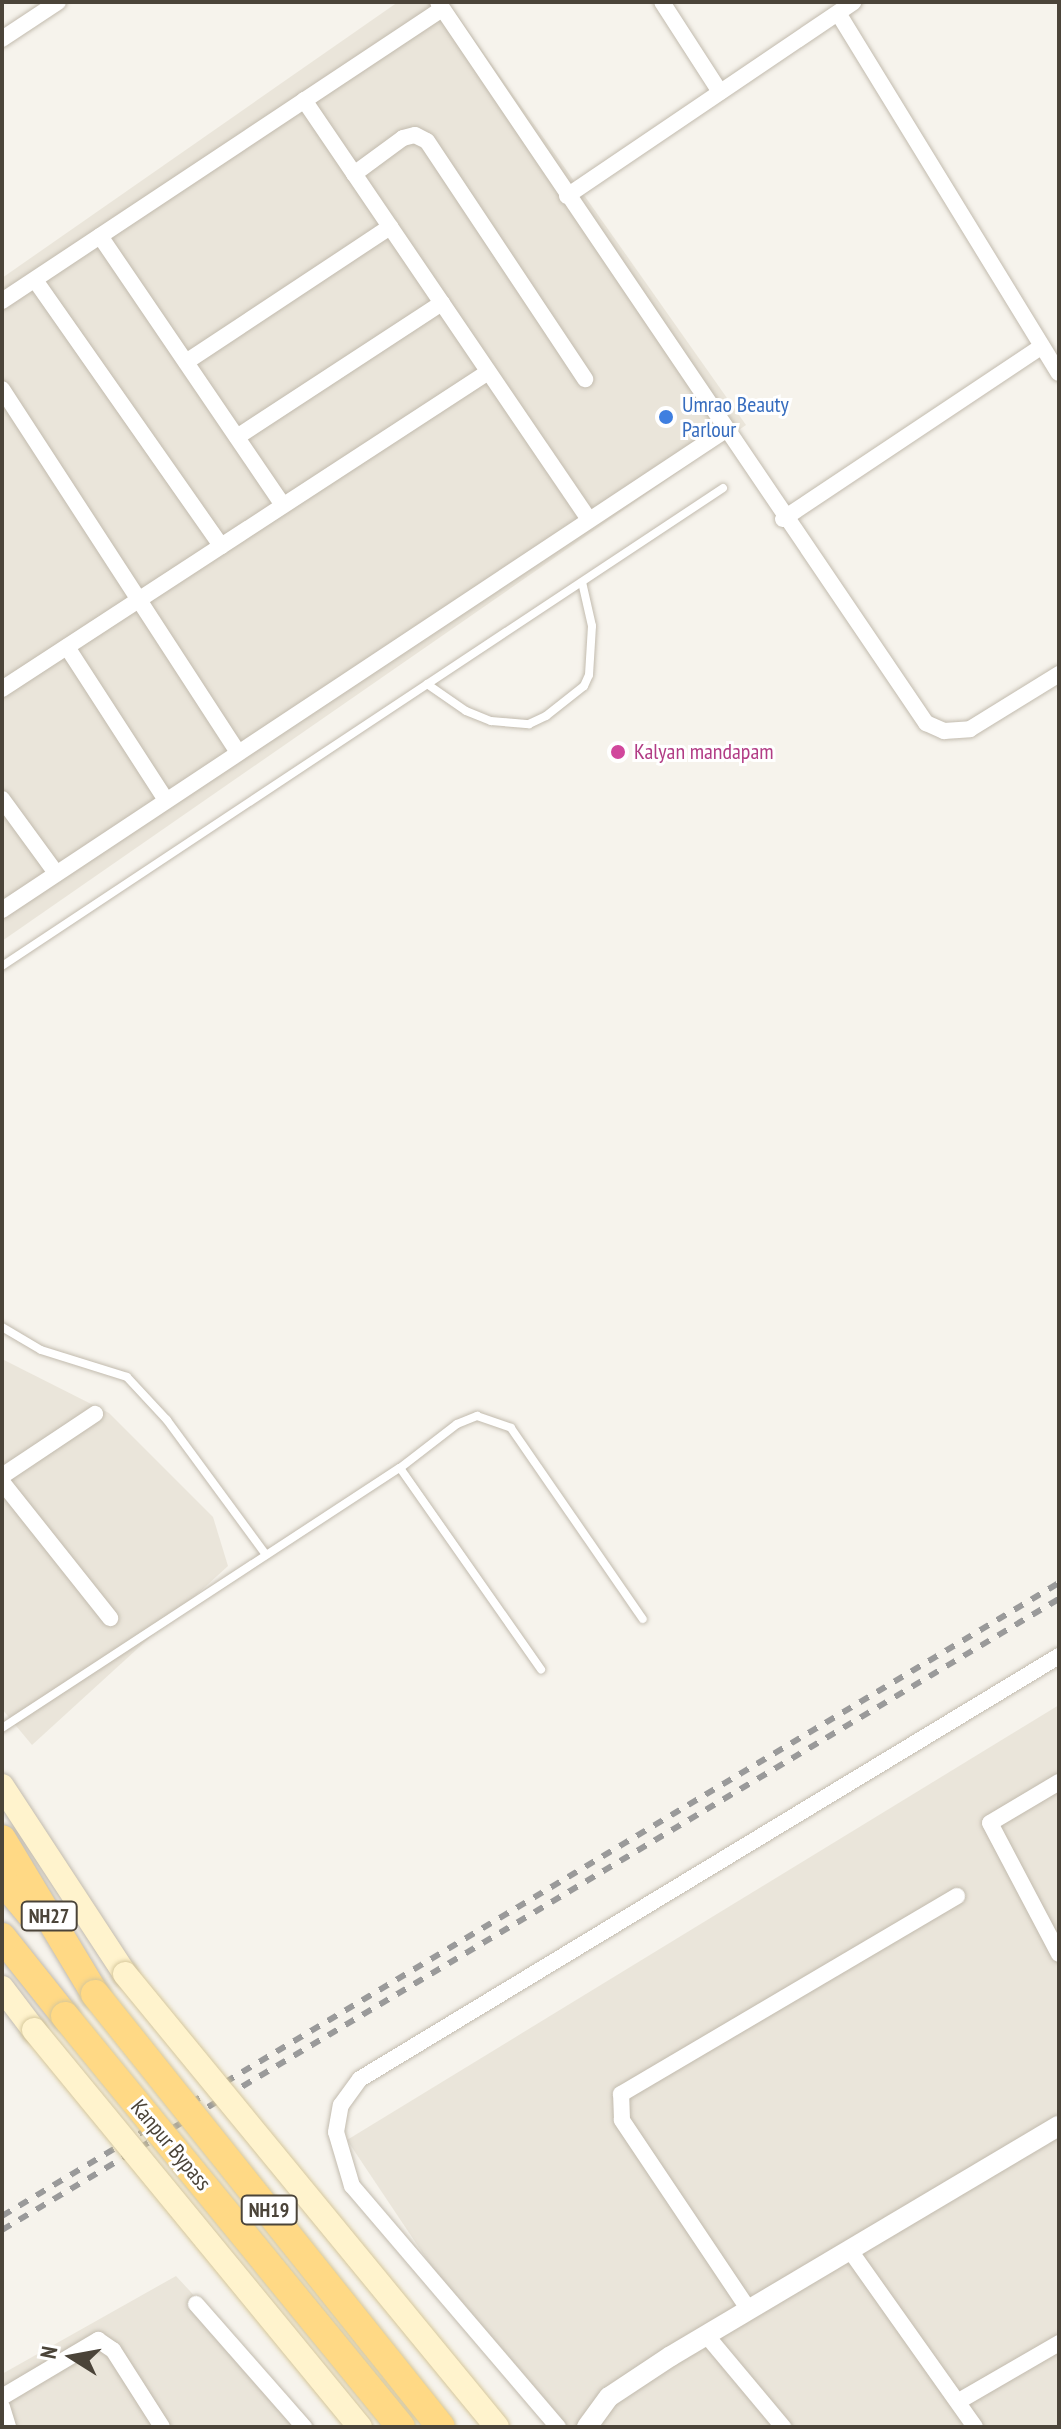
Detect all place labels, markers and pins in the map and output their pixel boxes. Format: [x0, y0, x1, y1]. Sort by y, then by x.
place label: Umrao Beauty Parlour [682, 391, 789, 442]
marker: Umrao Beauty Parlour [657, 408, 675, 426]
place label: Kalyan mandapam [634, 739, 774, 765]
marker: Kalyan mandapam [609, 743, 627, 761]

